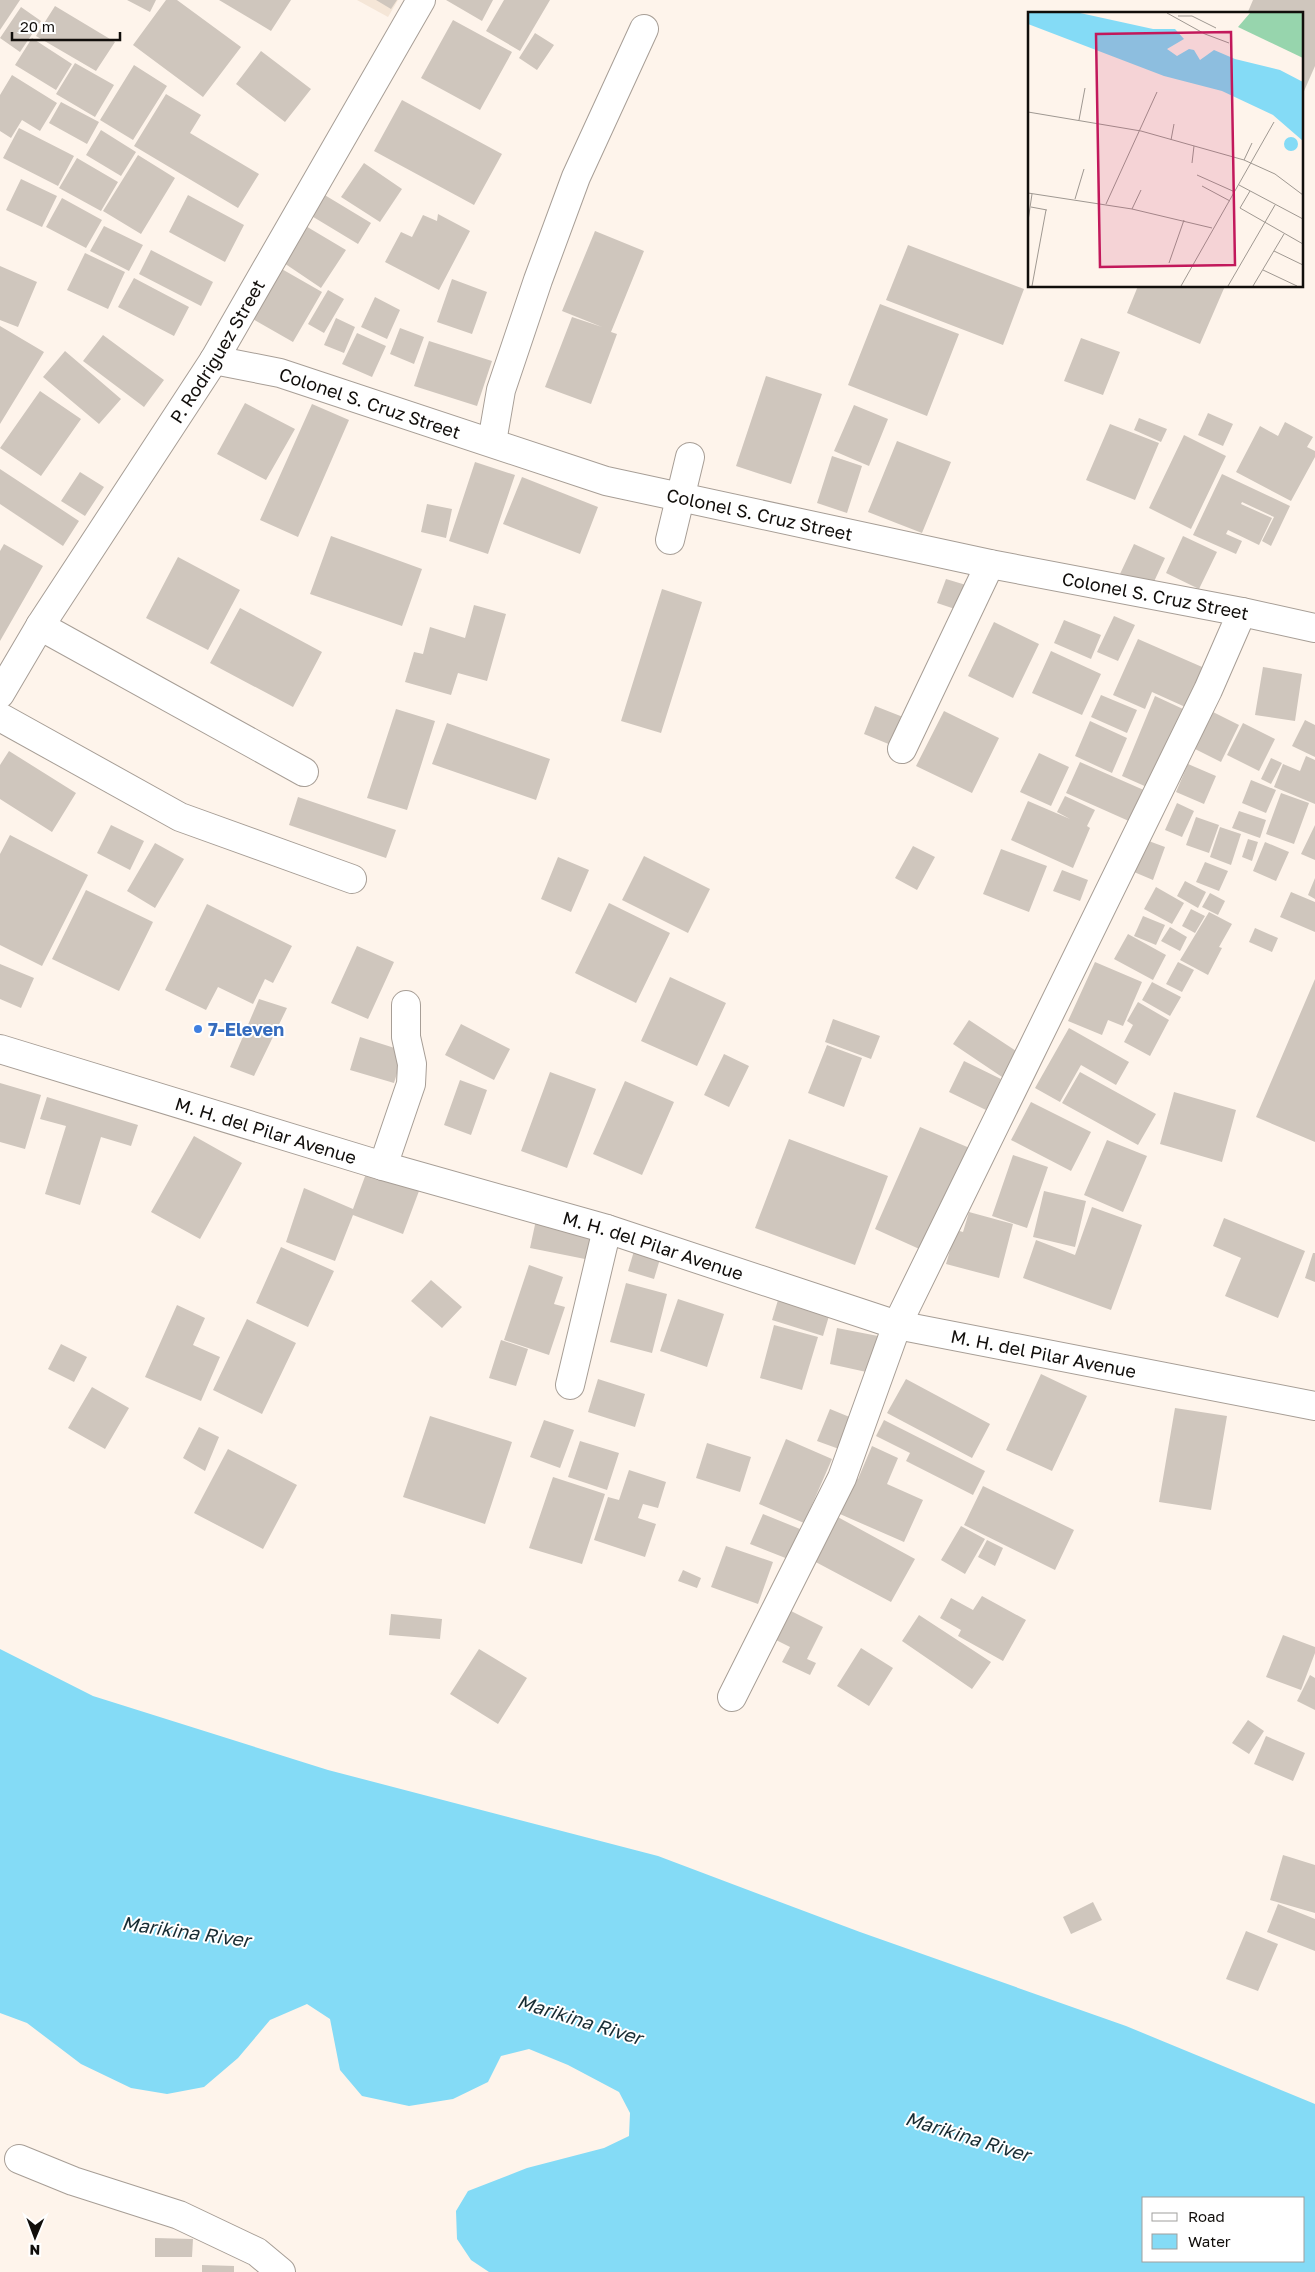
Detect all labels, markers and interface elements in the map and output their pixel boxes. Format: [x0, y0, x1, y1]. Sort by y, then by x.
scale bar [12, 10, 120, 42]
inset map [1028, 12, 1302, 288]
text: 20 m [20, 17, 55, 35]
street label: P. Rodriguez Street [165, 275, 269, 427]
street label: Colonel S. Cruz Street [276, 363, 463, 443]
street label: Colonel S. Cruz Street [665, 483, 855, 545]
street label: Colonel S. Cruz Street [1060, 567, 1251, 624]
place label: 7-Eleven [208, 1018, 284, 1040]
marker: 7-Eleven [192, 1023, 204, 1035]
street label: M. H. del Pilar Avenue [173, 1092, 359, 1168]
street label: M. H. del Pilar Avenue [560, 1206, 746, 1284]
street label: M. H. del Pilar Avenue [949, 1325, 1138, 1382]
water label: Marikina River [120, 1911, 254, 1952]
water label: Marikina River [515, 1989, 648, 2050]
water label: Marikina River [903, 2106, 1036, 2167]
legend [1142, 2197, 1305, 2262]
text: Road [1188, 2207, 1225, 2225]
north arrow [10, 2212, 60, 2262]
text: Water [1188, 2232, 1231, 2250]
text: N [29, 2242, 40, 2259]

